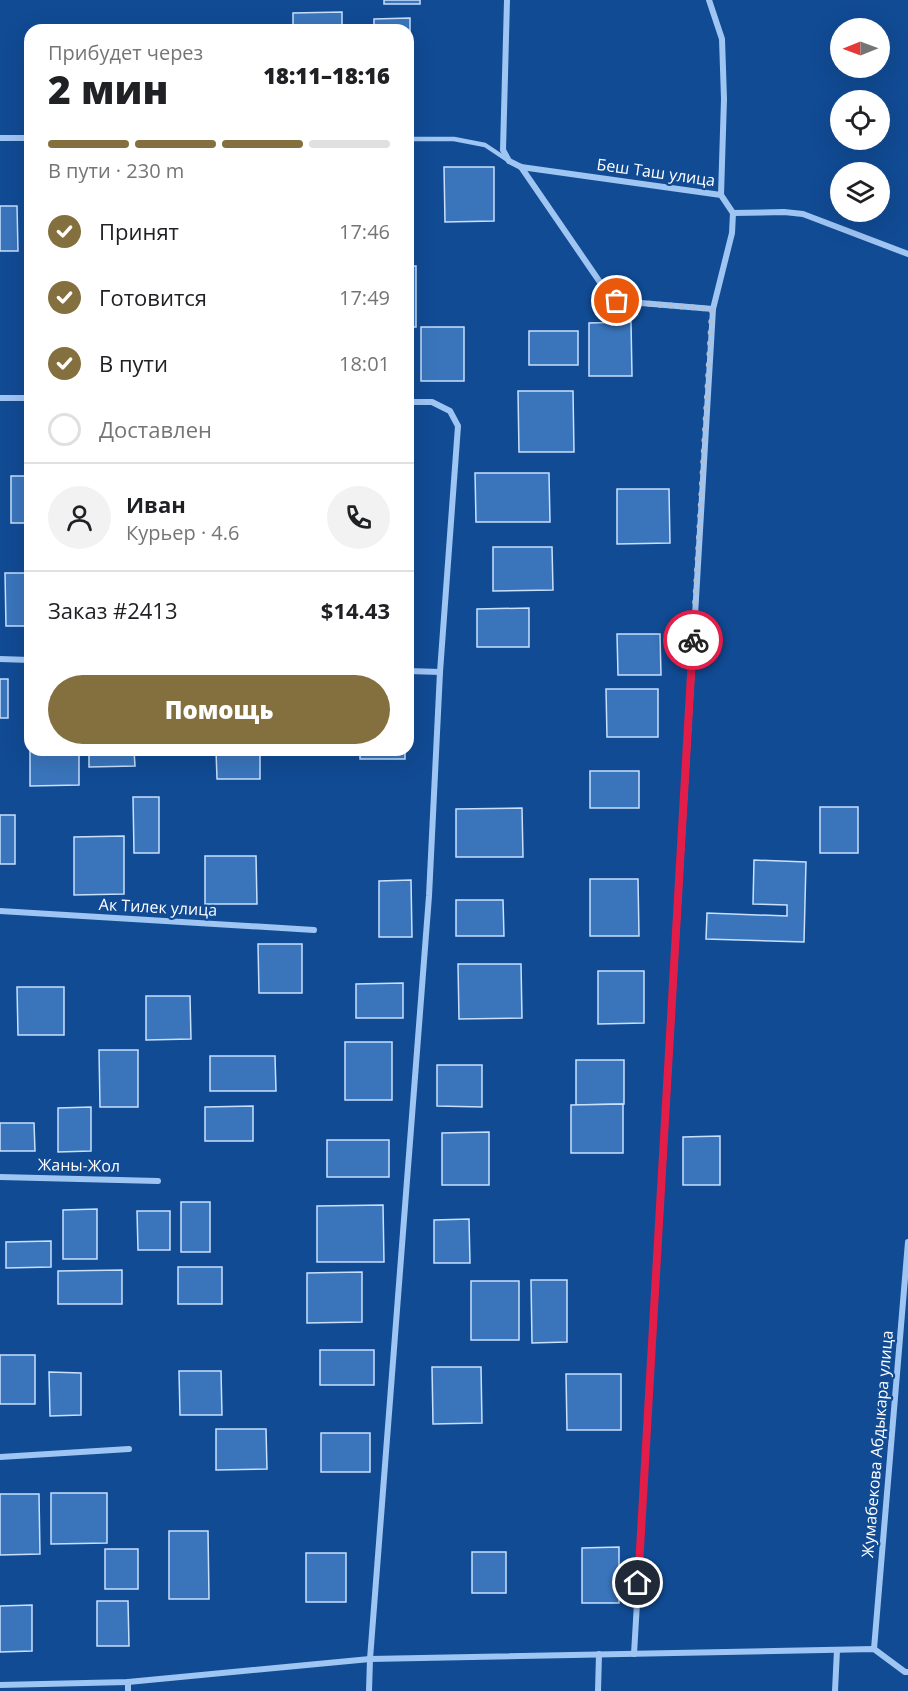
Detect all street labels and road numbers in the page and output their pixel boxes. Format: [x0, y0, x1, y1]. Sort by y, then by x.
street label: Беш Таш улица [595, 153, 717, 191]
street label: Ак Тилек улица [98, 893, 218, 921]
street label: Жаны-Жол [38, 1153, 120, 1177]
street label: Жумабекова Абдыкара улица [856, 1329, 898, 1559]

